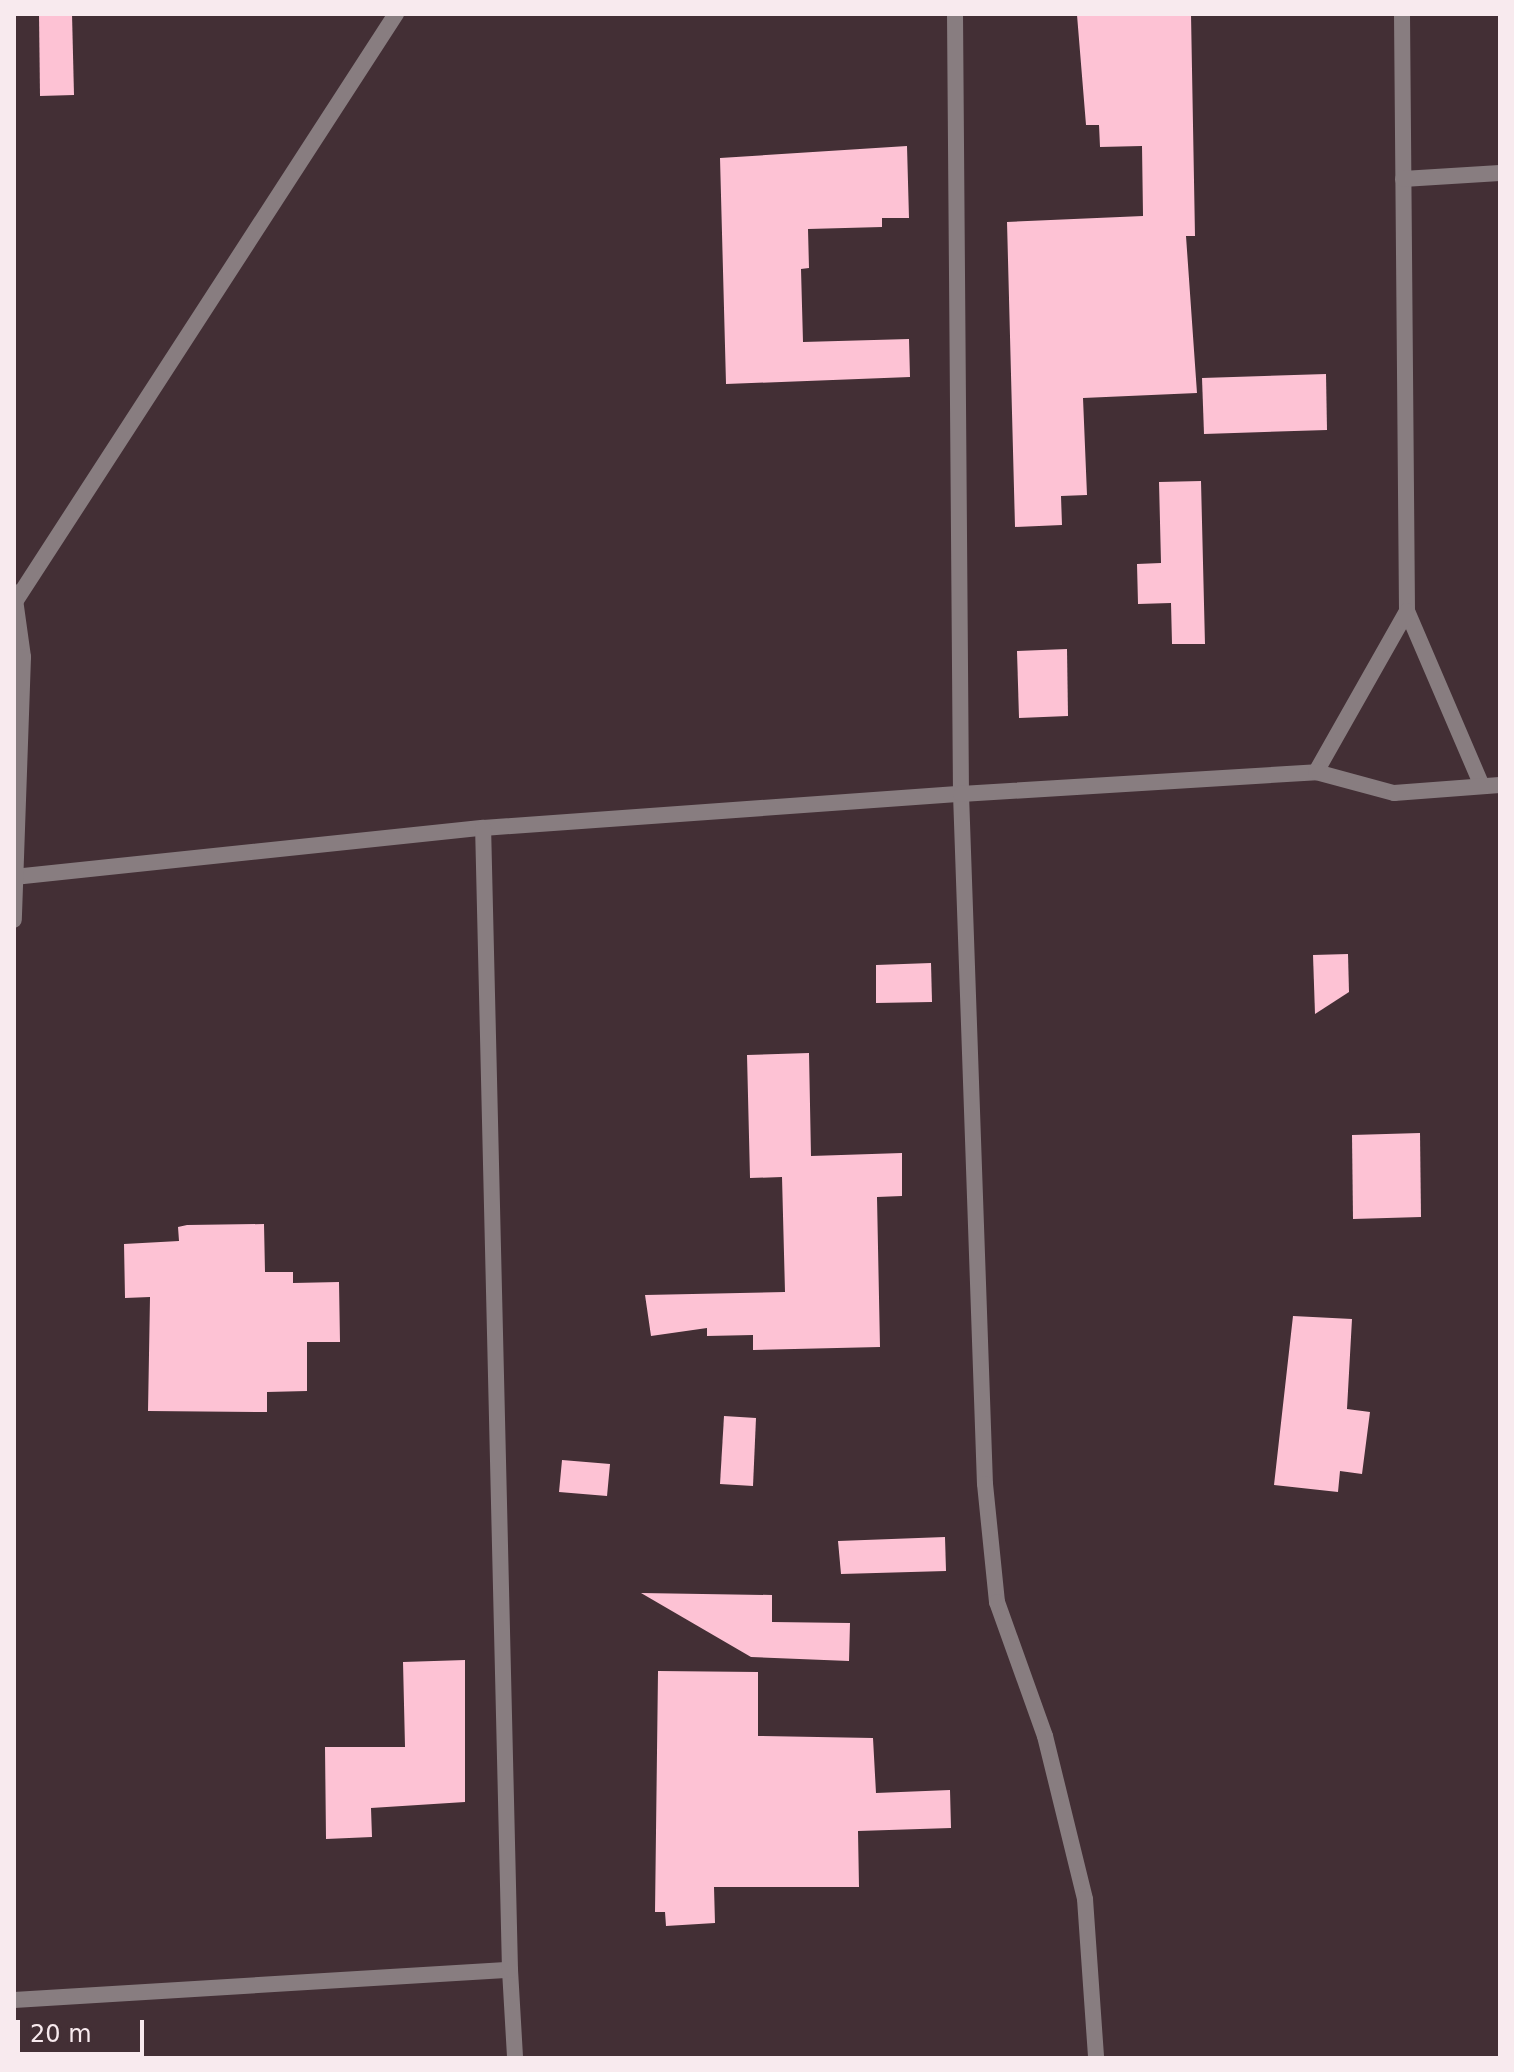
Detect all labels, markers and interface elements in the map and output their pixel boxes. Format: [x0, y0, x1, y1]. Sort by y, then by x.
scale bar [20, 2004, 148, 2054]
text: 20 m [30, 2020, 92, 2048]

